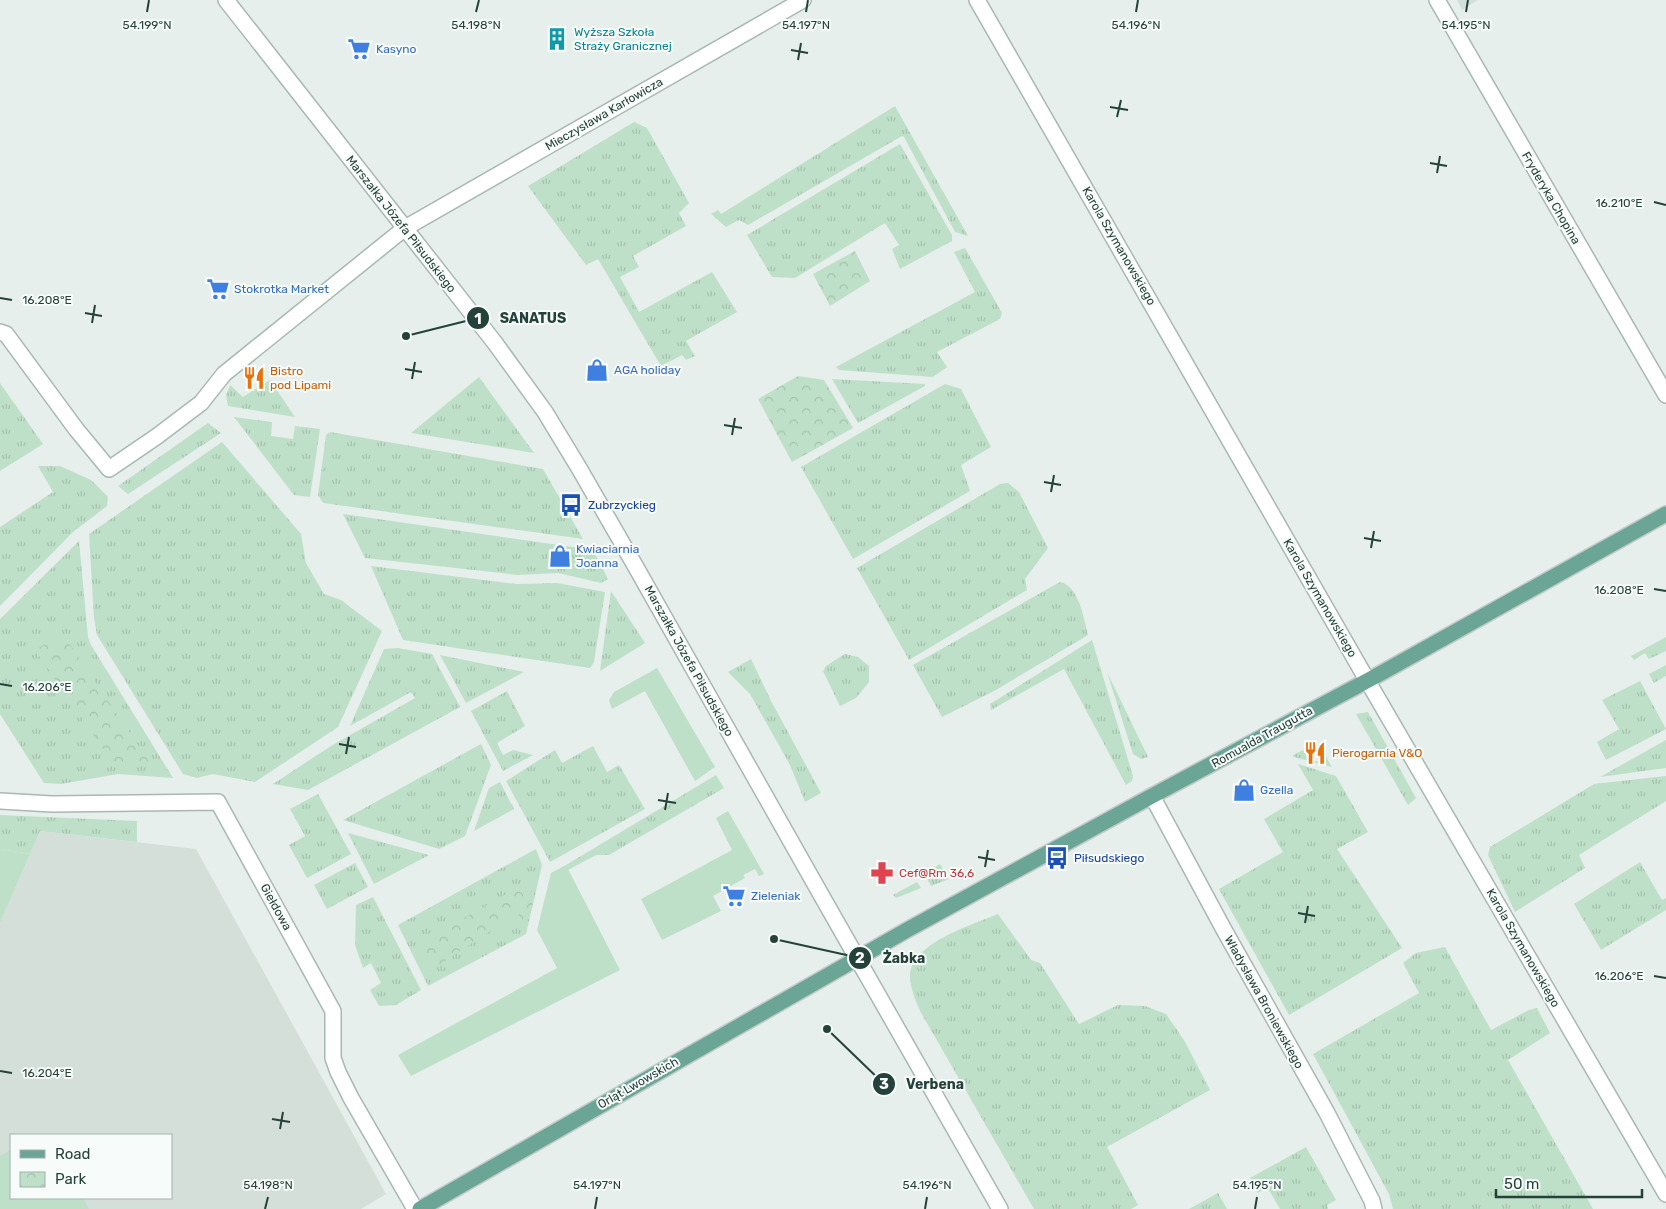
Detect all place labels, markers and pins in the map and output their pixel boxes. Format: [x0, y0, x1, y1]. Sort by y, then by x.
place label: Wyższa Szkoła Straży Granicznej [574, 25, 672, 53]
building icon: Wyższa Szkoła Straży Granicznej [544, 26, 570, 52]
supermarket icon: Kasyno [346, 36, 372, 62]
place label: Kasyno [376, 42, 417, 56]
supermarket icon: Stokrotka Market [205, 276, 231, 302]
place label: Stokrotka Market [234, 282, 329, 296]
callout: SANATUS [465, 304, 577, 333]
shop icon: AGA holiday [584, 357, 610, 383]
place label: AGA holiday [614, 363, 681, 377]
place label: Bistro pod Lipami [270, 364, 331, 392]
restaurant icon: Bistro pod Lipami [241, 365, 267, 391]
bus stop icon: Zubrzyckieg [558, 492, 584, 518]
place label: Zubrzyckieg [588, 498, 656, 512]
place label: Kwiaciarnia Joanna [576, 542, 639, 570]
shop icon: Kwiaciarnia Joanna [547, 543, 573, 569]
restaurant icon: Pierogarnia V&O [1302, 740, 1328, 766]
place label: Pierogarnia V&O [1332, 746, 1422, 760]
shop icon: Gzella [1231, 777, 1257, 803]
place label: Gzella [1260, 783, 1293, 797]
bus stop icon: Piłsudskiego [1044, 845, 1070, 871]
place label: Piłsudskiego [1074, 851, 1145, 865]
pharmacy icon: Cef@Rm 36,6 [869, 860, 895, 886]
place label: Cef@Rm 36,6 [899, 866, 974, 880]
supermarket icon: Zieleniak [721, 883, 747, 909]
place label: Zieleniak [751, 889, 801, 903]
callout: Żabka [848, 944, 935, 973]
callout: Verbena [871, 1069, 974, 1098]

